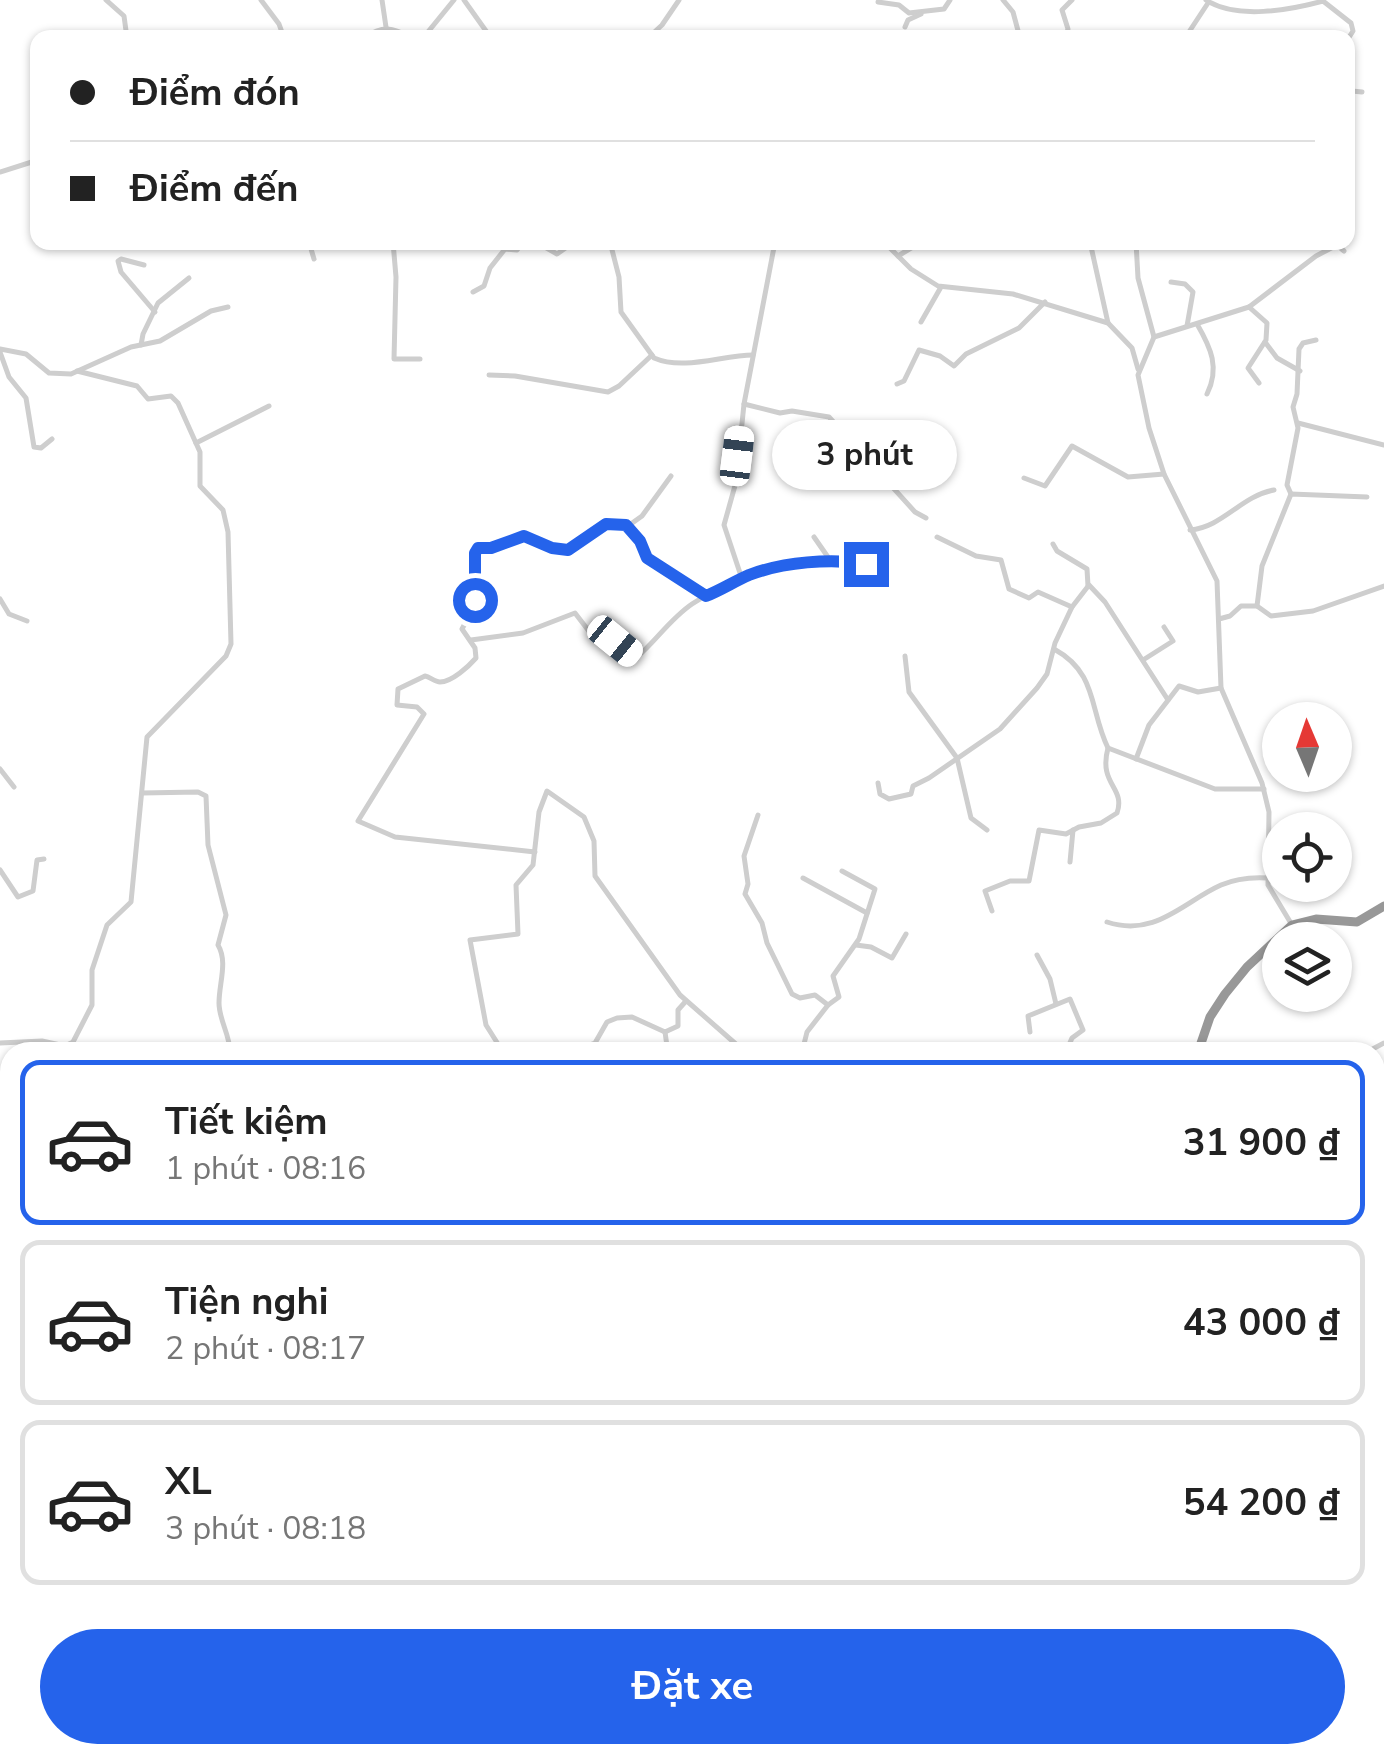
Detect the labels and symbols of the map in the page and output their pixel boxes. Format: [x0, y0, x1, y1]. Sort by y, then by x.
callout: 3 phút [774, 419, 958, 489]
car [718, 424, 756, 488]
route end [844, 542, 889, 587]
route start [453, 578, 498, 623]
car [582, 610, 648, 672]
north arrow [1262, 702, 1352, 792]

